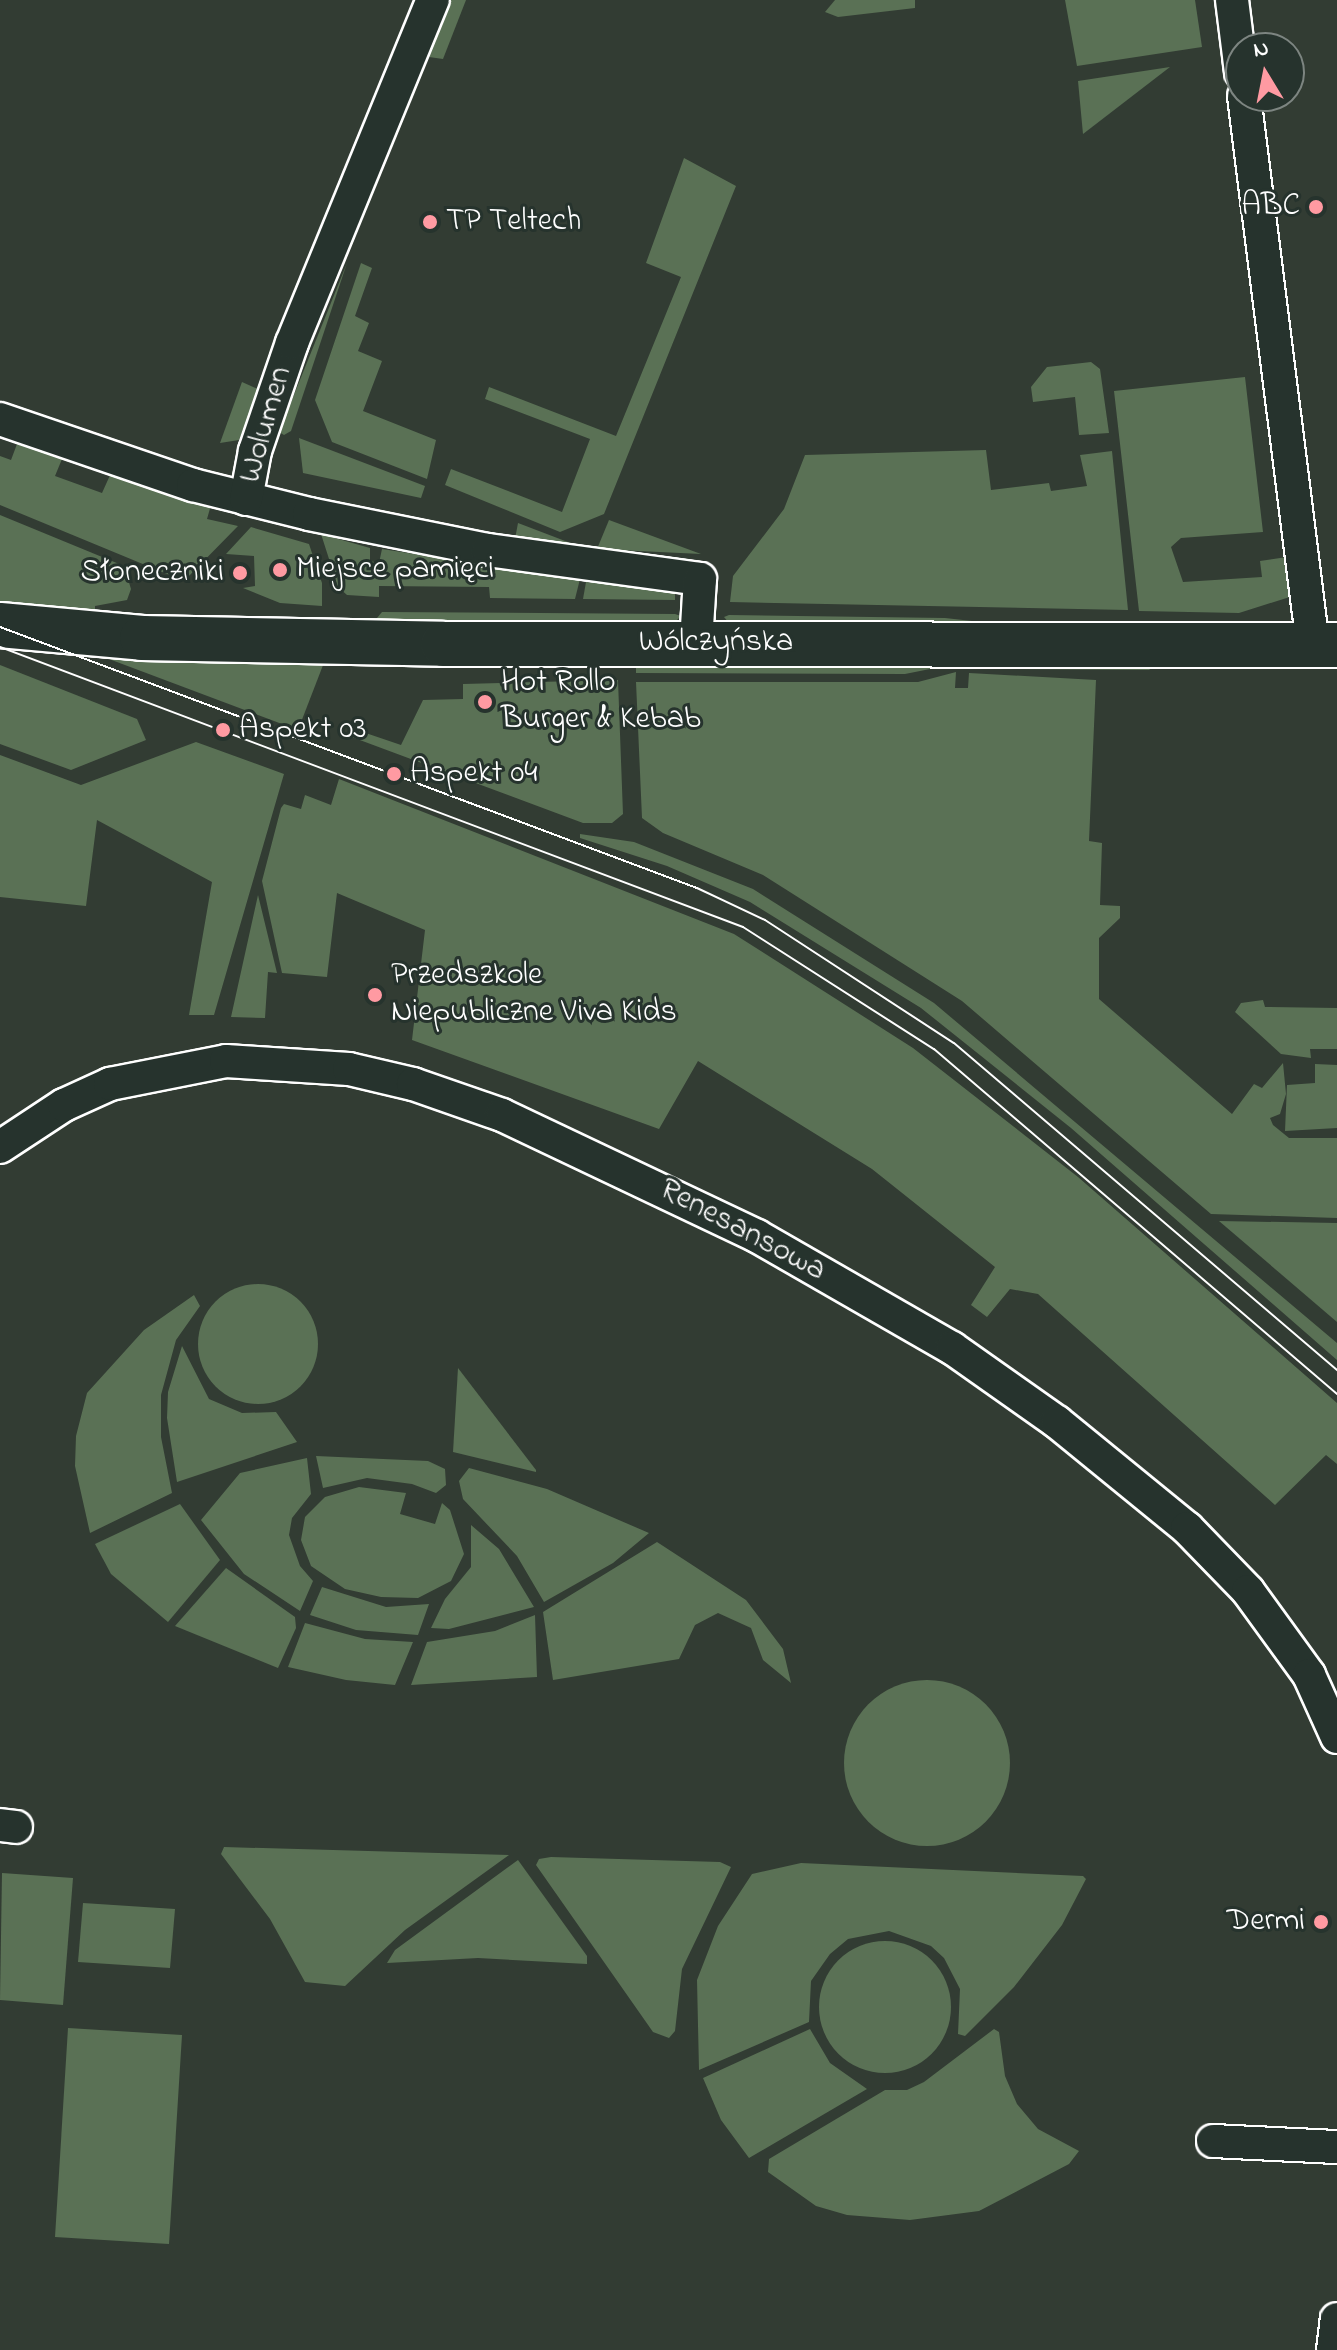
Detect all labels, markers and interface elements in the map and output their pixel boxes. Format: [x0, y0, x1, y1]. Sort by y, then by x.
north arrow [1225, 32, 1305, 112]
text: N [1251, 33, 1271, 67]
place label: ABC [1241, 188, 1300, 226]
marker: ABC [1307, 198, 1325, 216]
place label: TP Teltech [446, 203, 581, 241]
marker: TP Teltech [421, 213, 439, 231]
street label: Wolumen [232, 363, 302, 487]
place label: Miejsce pamięci [296, 551, 494, 589]
place label: Słoneczniki [81, 554, 224, 592]
marker: Miejsce pamięci [271, 561, 289, 579]
marker: Słoneczniki [231, 564, 249, 582]
street label: Wólczyńska [639, 624, 793, 662]
place label: Hot Rollo Burger & Kebab [501, 665, 701, 740]
marker: Hot Rollo Burger & Kebab [476, 693, 494, 711]
place label: Aspekt 03 [239, 711, 367, 749]
marker: Aspekt 03 [214, 721, 232, 739]
place label: Aspekt 04 [410, 755, 538, 793]
marker: Aspekt 04 [385, 765, 403, 783]
place label: Przedszkole Niepubliczne Viva Kids [391, 958, 677, 1033]
marker: Przedszkole Niepubliczne Viva Kids [366, 986, 384, 1004]
street label: Renesansowa [652, 1171, 832, 1291]
place label: Dermi [1227, 1903, 1305, 1941]
marker: Dermi [1312, 1913, 1330, 1931]

